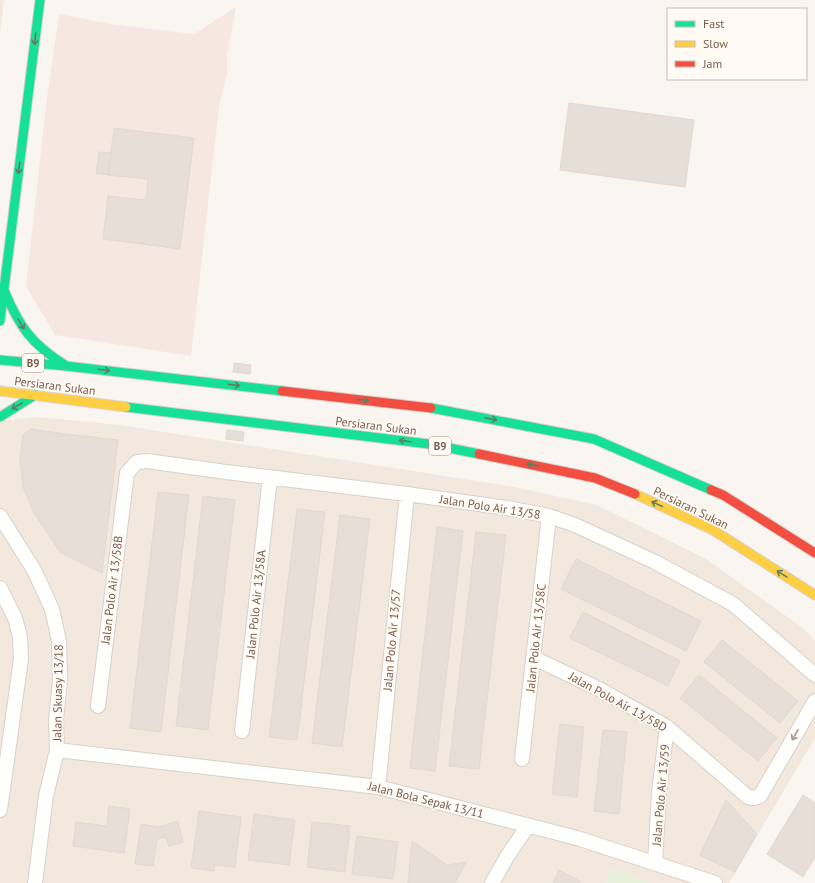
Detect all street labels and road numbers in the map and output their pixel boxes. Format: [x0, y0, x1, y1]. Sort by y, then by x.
road number: B9 [22, 354, 44, 372]
street label: Persiaran Sukan [14, 373, 96, 398]
street label: Persiaran Sukan [335, 413, 417, 438]
road number: B9 [429, 437, 451, 455]
street label: Persiaran Sukan [651, 483, 731, 532]
street label: Jalan Polo Air 13/58 [438, 491, 542, 522]
street label: Jalan Polo Air 13/58B [97, 535, 126, 646]
street label: Jalan Polo Air 13/58A [242, 549, 269, 660]
street label: Jalan Polo Air 13/58C [522, 583, 549, 694]
street label: Jalan Polo Air 13/57 [379, 588, 403, 692]
street label: Jalan Skuasy 13/18 [49, 644, 66, 743]
street label: Jalan Polo Air 13/58D [566, 668, 670, 735]
street label: Jalan Polo Air 13/59 [648, 743, 672, 847]
street label: Jalan Bola Sepak 13/11 [366, 778, 486, 821]

